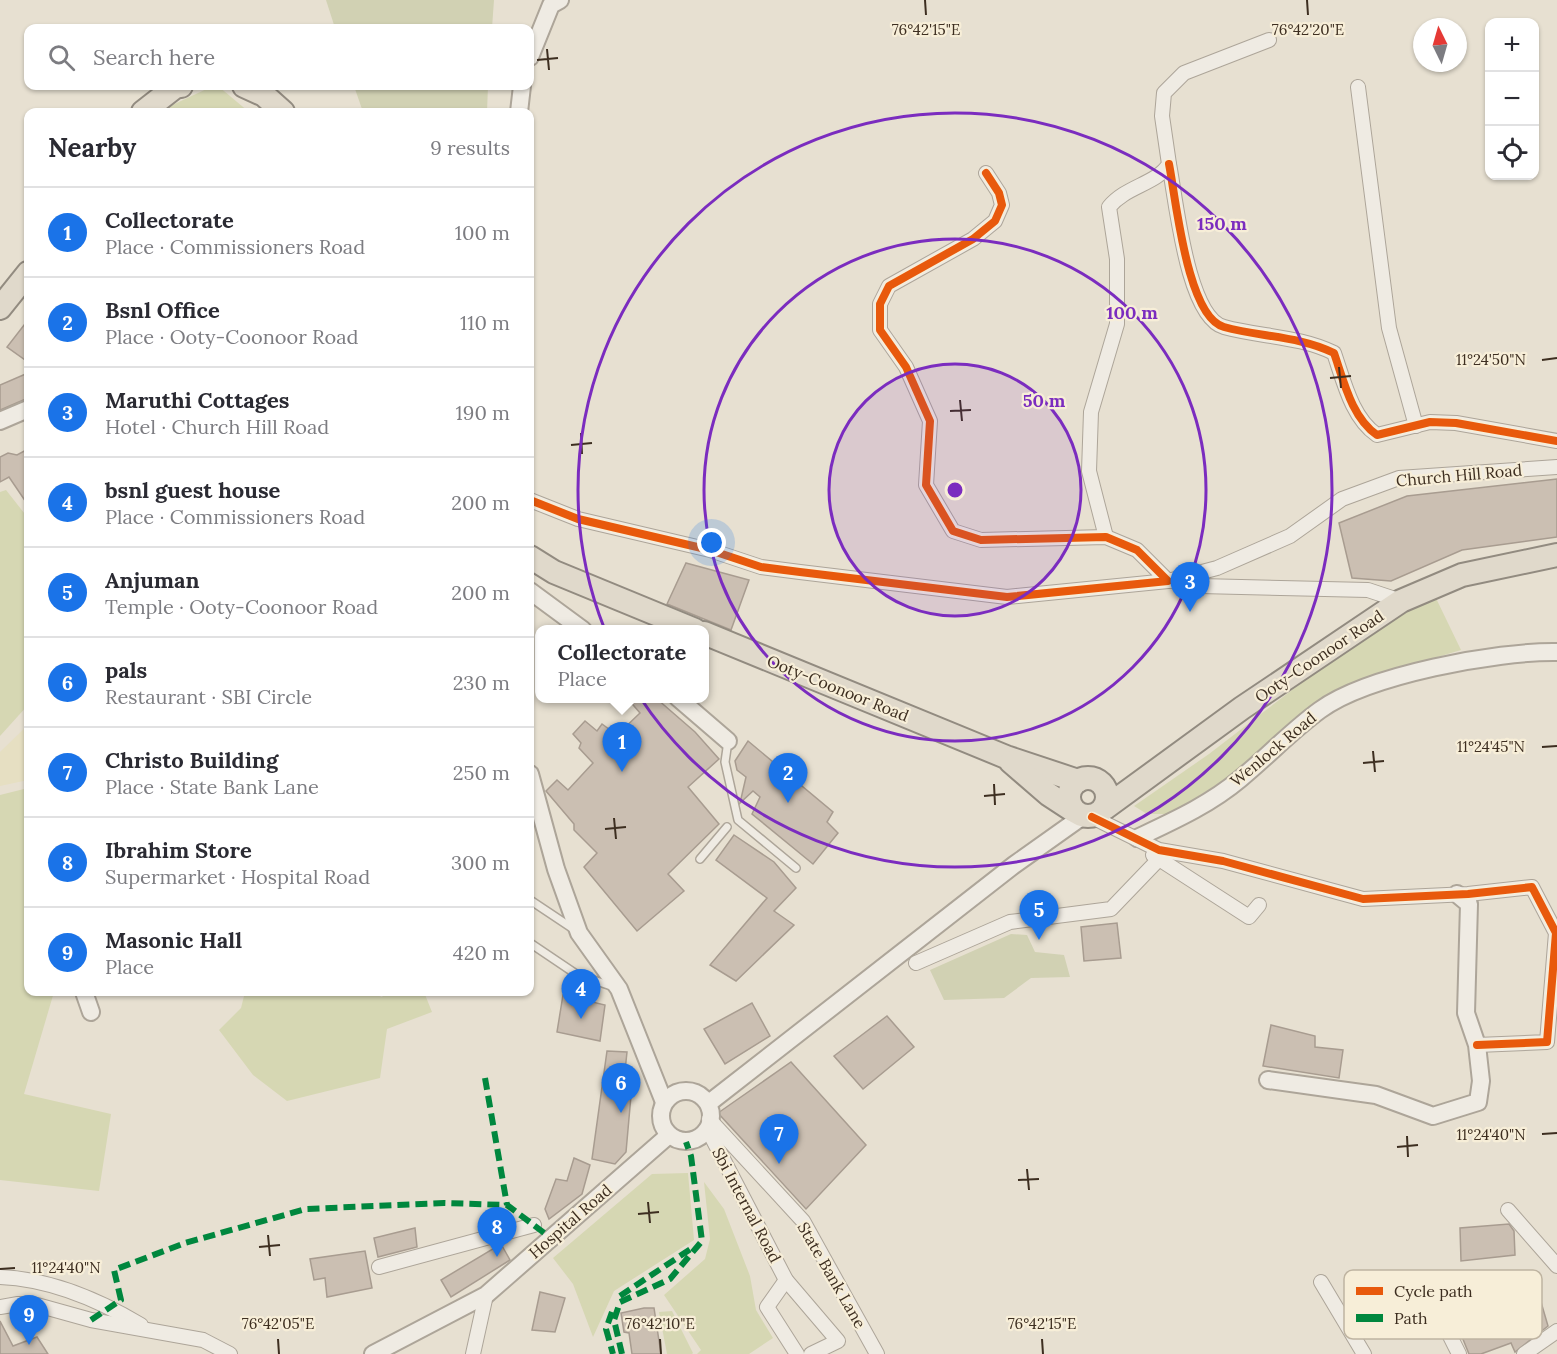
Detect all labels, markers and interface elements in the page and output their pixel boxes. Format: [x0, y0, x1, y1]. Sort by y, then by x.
north arrow [1413, 18, 1467, 72]
map controls [1485, 18, 1539, 180]
button: + [1485, 18, 1539, 72]
text: 76°42'15"E [892, 20, 960, 39]
text: 76°42'20"E [1272, 20, 1344, 39]
search box [24, 24, 534, 90]
icon: search [45, 41, 78, 74]
text: Search here [93, 43, 215, 71]
button: − [1485, 72, 1539, 126]
button: locate [1485, 126, 1539, 180]
text: Nearby [48, 131, 136, 164]
text: 9 results [430, 135, 510, 160]
text: Collectorate [105, 206, 234, 234]
text: 150 m [1197, 212, 1247, 235]
text: 1 [63, 220, 72, 245]
text: 100 m [455, 220, 510, 245]
text: Place · Commissioners Road [105, 234, 365, 259]
text: Bsnl Office [105, 296, 220, 324]
text: 100 m [1106, 301, 1158, 324]
text: 2 [62, 310, 73, 335]
text: 110 m [460, 310, 510, 335]
text: Place · Ooty-Coonoor Road [105, 324, 359, 349]
text: 11°24'50"N [1456, 350, 1526, 369]
text: Maruthi Cottages [105, 386, 289, 414]
text: 50 m [1023, 389, 1066, 412]
text: 3 [62, 400, 73, 425]
text: 190 m [456, 400, 510, 425]
text: Hotel · Church Hill Road [105, 414, 329, 439]
street label: Church Hill Road [1395, 459, 1523, 490]
text: bsnl guest house [105, 476, 280, 504]
centre of rings [945, 480, 965, 500]
text: 4 [62, 490, 73, 515]
text: 200 m [451, 490, 510, 515]
text: Place · Commissioners Road [105, 504, 365, 529]
your location [697, 528, 726, 557]
pin: 3 [1170, 562, 1210, 612]
text: Anjuman [105, 566, 200, 594]
text: 5 [62, 580, 73, 605]
text: 200 m [451, 580, 510, 605]
text: Temple · Ooty-Coonoor Road [105, 594, 378, 619]
street label: Ooty-Coonoor Road [1251, 605, 1388, 707]
popup [535, 625, 709, 703]
text: Collectorate [558, 638, 686, 666]
street label: Ooty-Coonoor Road [764, 650, 912, 726]
text: pals [105, 656, 147, 684]
text: Place [558, 666, 607, 691]
text: 6 [62, 670, 73, 695]
text: 230 m [453, 670, 510, 695]
text: Restaurant · SBI Circle [105, 684, 312, 709]
street label: Wenlock Road [1226, 707, 1320, 791]
pin: 1 [602, 722, 642, 772]
text: 11°24'45"N [1457, 737, 1525, 756]
text: Christo Building [105, 746, 278, 774]
pin: 2 [768, 754, 808, 803]
text: 7 [63, 760, 72, 785]
text: 250 m [453, 760, 510, 785]
text: Place · State Bank Lane [105, 774, 319, 799]
text: Ibrahim Store [105, 836, 252, 864]
text: 8 [62, 850, 73, 875]
text: 300 m [451, 850, 510, 875]
text: Supermarket · Hospital Road [105, 864, 370, 889]
pin: 5 [1020, 890, 1058, 940]
text: Masonic Hall [105, 926, 242, 954]
text: 9 [62, 940, 73, 965]
text: 420 m [453, 940, 510, 965]
text: Place [105, 954, 154, 979]
pin: 4 [562, 970, 600, 1019]
pin: 6 [602, 1064, 640, 1113]
pin: 7 [760, 1114, 798, 1164]
text: 11°24'40"N [1456, 1125, 1526, 1144]
street label: Sbi Internal Road [708, 1144, 786, 1266]
street label: Hospital Road [524, 1179, 616, 1262]
pin: 8 [478, 1208, 516, 1257]
street label: State Bank Lane [793, 1218, 871, 1332]
text: 11°24'40"N [31, 1258, 101, 1277]
legend [1344, 1270, 1542, 1339]
text: Cycle path [1394, 1281, 1473, 1301]
pin: 9 [9, 1296, 48, 1345]
text: Path [1394, 1308, 1428, 1328]
text: 76°42'05"E [242, 1314, 314, 1333]
text: 76°42'10"E [625, 1314, 695, 1333]
text: 76°42'15"E [1008, 1314, 1076, 1333]

